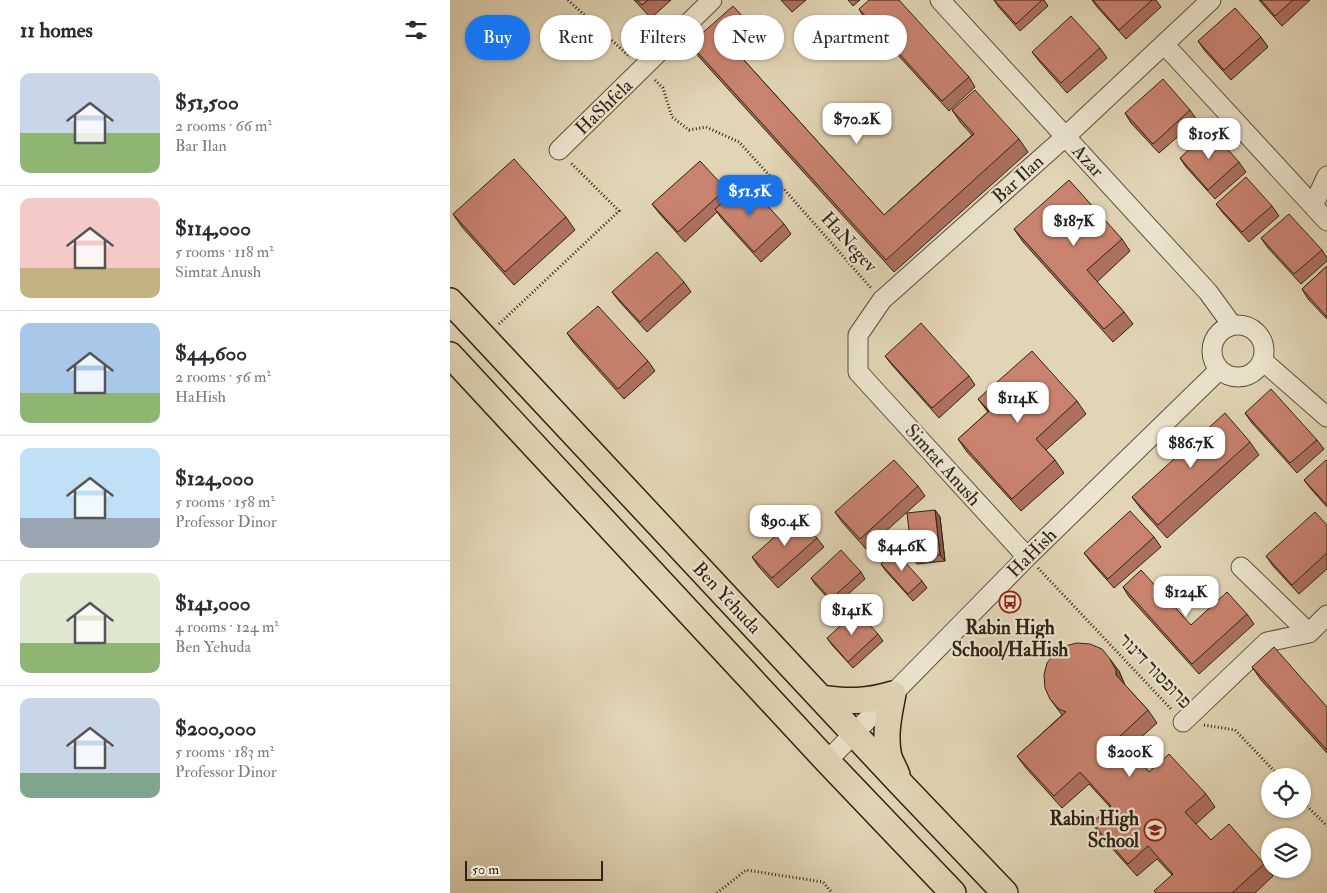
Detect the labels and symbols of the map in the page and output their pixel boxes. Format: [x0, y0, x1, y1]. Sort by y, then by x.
street label: HaShfela [570, 74, 638, 140]
pin: $70.2K [816, 102, 898, 145]
pin: $105K [1174, 118, 1244, 160]
street label: Azar [1066, 139, 1109, 182]
street label: Bar Ilan [987, 149, 1049, 208]
pin: $51.5K [709, 174, 791, 217]
pin: $187K [1039, 204, 1109, 247]
street label: HaNegev [815, 207, 883, 278]
pin: $114K [983, 382, 1053, 424]
street label: Simtat Anush [900, 419, 986, 511]
pin: $86.7K [1150, 426, 1232, 469]
pin: $90.4K [744, 504, 826, 547]
street label: HaHish [1002, 523, 1062, 583]
pin: $44.6K [861, 530, 943, 572]
street label: Ben Yehuda [687, 557, 767, 639]
pin: $124K [1151, 576, 1221, 618]
bus stop icon: Rabin High School/HaHish [998, 590, 1022, 614]
pin: $141K [817, 594, 887, 636]
place label: Rabin High School/HaHish [952, 616, 1068, 662]
street label: פרופסור דינור [1113, 628, 1197, 714]
pin: $200K [1095, 736, 1165, 778]
place label: Rabin High School [1050, 807, 1139, 853]
school or university icon: Rabin High School [1143, 818, 1167, 842]
scale bar [465, 858, 602, 881]

